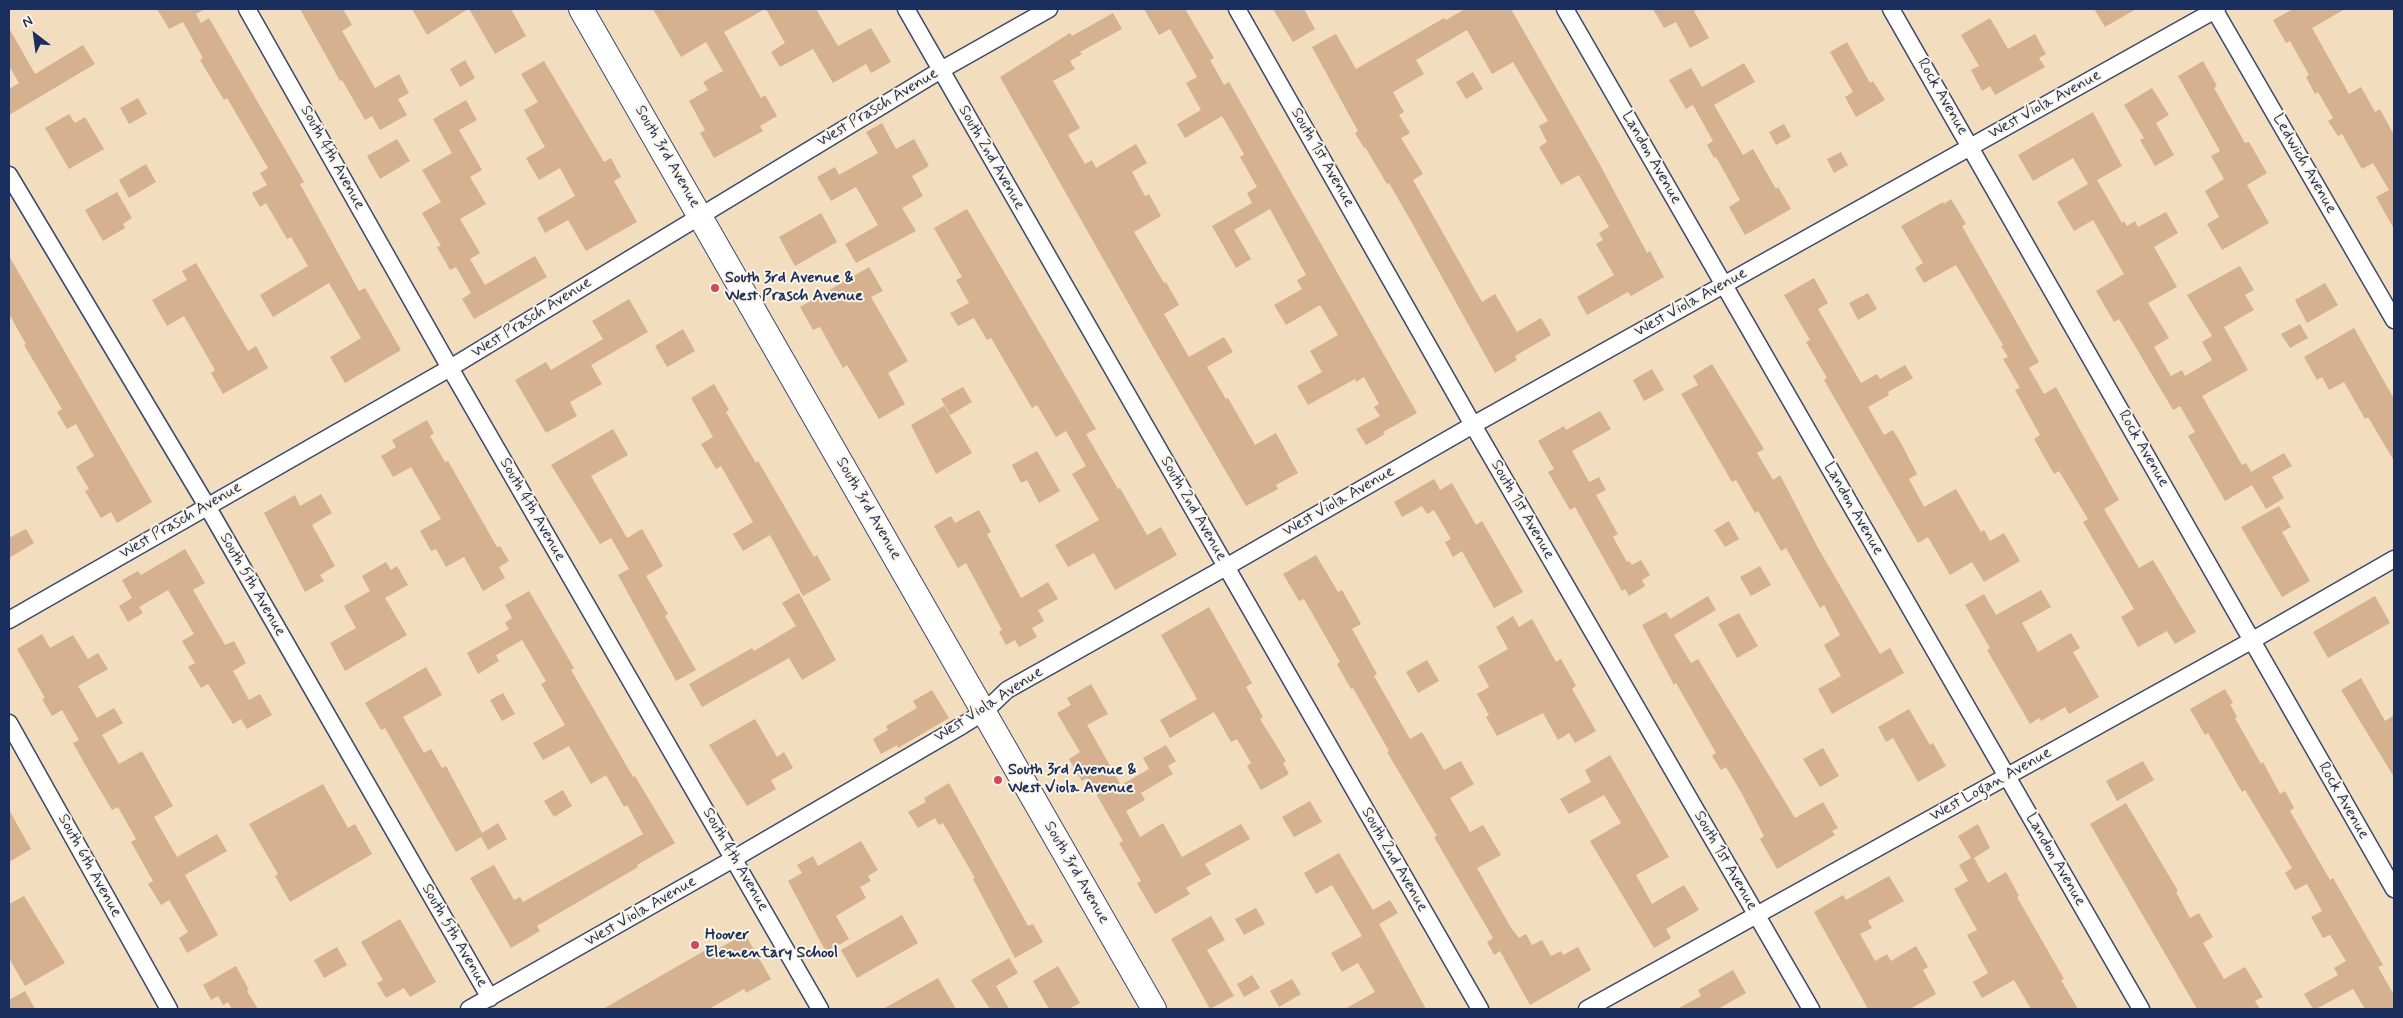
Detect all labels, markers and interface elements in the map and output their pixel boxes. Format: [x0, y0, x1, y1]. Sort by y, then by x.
north arrow [10, 10, 60, 60]
text: N [19, 12, 36, 32]
street label: Rock Avenue [1912, 55, 1972, 139]
street label: West Prasch Avenue [814, 64, 942, 152]
street label: West Viola Avenue [1985, 66, 2105, 144]
street label: South 4th Avenue [295, 102, 369, 214]
street label: South 3rd Avenue [630, 102, 704, 212]
street label: South 2nd Avenue [953, 102, 1029, 214]
street label: South 1st Avenue [1286, 105, 1358, 211]
street label: Landon Avenue [1617, 108, 1685, 208]
street label: Ledwich Avenue [2268, 111, 2340, 217]
street label: West Viola Avenue [1631, 264, 1751, 342]
place label: South 3rd Avenue & West Prasch Avenue [725, 269, 863, 307]
street label: West Prasch Avenue [468, 273, 596, 363]
marker: South 3rd Avenue & West Prasch Avenue [709, 282, 721, 294]
street label: Rock Avenue [2113, 407, 2173, 491]
street label: South 2nd Avenue [1155, 453, 1231, 565]
street label: South 3rd Avenue [831, 454, 905, 564]
street label: South 4th Avenue [495, 455, 569, 565]
street label: South 1st Avenue [1486, 457, 1558, 563]
street label: Landon Avenue [1819, 459, 1887, 559]
street label: West Viola Avenue [1280, 462, 1398, 542]
street label: West Prasch Avenue [116, 478, 246, 564]
street label: South 5th Avenue [215, 530, 289, 640]
street label: West Viola Avenue [931, 663, 1047, 747]
street label: West Logan Avenue [1927, 744, 2055, 826]
street label: Rock Avenue [2313, 759, 2373, 843]
place label: South 3rd Avenue & West Viola Avenue [1008, 761, 1137, 799]
marker: South 3rd Avenue & West Viola Avenue [992, 774, 1004, 786]
street label: South 2nd Avenue [1356, 804, 1432, 916]
street label: South 4th Avenue [698, 805, 772, 915]
street label: South 1st Avenue [1689, 808, 1761, 914]
street label: Landon Avenue [2021, 810, 2089, 910]
street label: South 6th Avenue [53, 811, 125, 921]
street label: South 3rd Avenue [1039, 818, 1113, 928]
street label: West Viola Avenue [582, 872, 700, 952]
street label: South 5th Avenue [417, 881, 491, 991]
place label: Hoover Elementary School [705, 926, 838, 964]
marker: Hoover Elementary School [689, 939, 701, 951]

